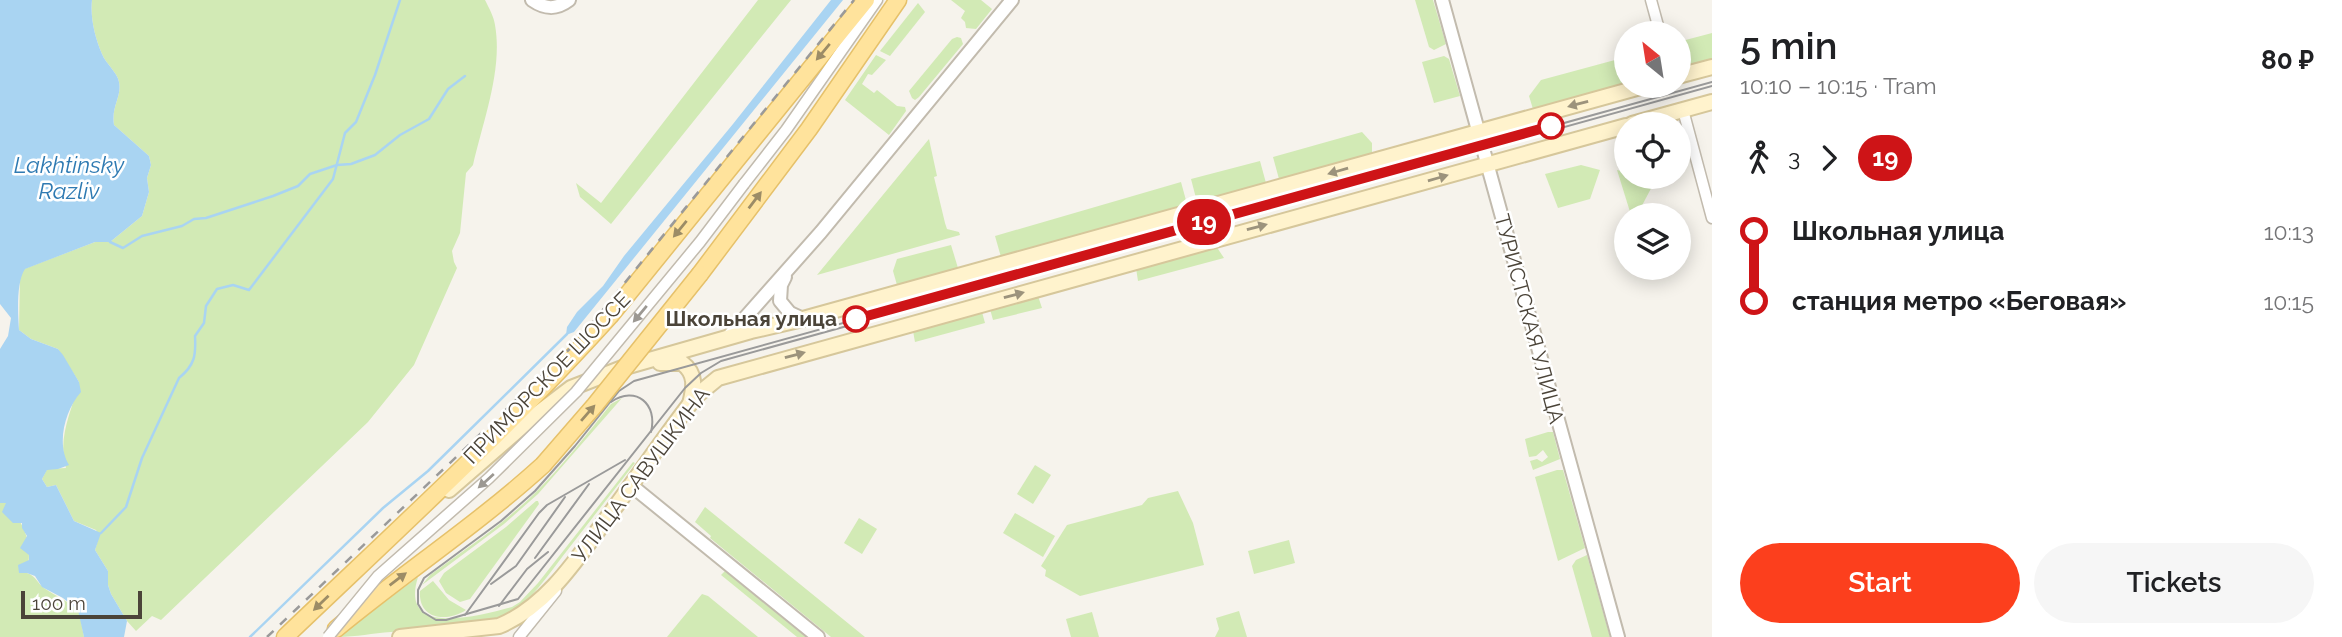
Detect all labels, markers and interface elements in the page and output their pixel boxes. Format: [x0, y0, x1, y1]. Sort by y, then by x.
north arrow [1614, 21, 1690, 98]
map controls [1614, 21, 1691, 280]
text: 5 min [1740, 23, 1837, 68]
one-way arrow [815, 43, 830, 61]
text: 80 ₽ [2261, 45, 2314, 75]
text: 10:10 – 10:15 · Tram [1740, 72, 1937, 99]
one-way arrow [1567, 99, 1589, 110]
button: locate [1614, 112, 1691, 189]
unlabelled marker [1538, 113, 1564, 139]
icon: walk [1740, 139, 1778, 177]
icon: forward [1810, 139, 1848, 177]
text: 19 [1872, 143, 1898, 172]
text: 3 [1788, 144, 1800, 171]
water label: Lakhtinsky Razliv [14, 151, 125, 204]
one-way arrow [1327, 166, 1348, 176]
one-way arrow [1427, 172, 1449, 183]
one-way arrow [748, 191, 763, 209]
line badge: 19 [1172, 199, 1236, 245]
button: layers [1614, 203, 1691, 280]
text: 19 [1191, 207, 1217, 236]
street label: ТУРИСТСКАЯ УЛИЦА [1489, 211, 1569, 426]
text: Школьная улица [1792, 216, 2004, 246]
text: 10:13 [2264, 218, 2314, 245]
one-way arrow [672, 220, 687, 238]
one-way arrow [1247, 222, 1268, 232]
text: станция метро «Беговая» [1792, 286, 2127, 316]
street label: ПРИМОРСКОЕ ШОССЕ [458, 287, 635, 469]
text: 10:15 [2263, 288, 2314, 315]
one-way arrow [1004, 289, 1026, 300]
one-way arrow [633, 306, 648, 323]
place label: Школьная улица [665, 306, 837, 331]
marker: Школьная улица [843, 306, 869, 332]
one-way arrow [785, 350, 806, 360]
street label: УЛИЦА САВУШКИНА [567, 382, 715, 567]
one-way arrow [580, 405, 595, 422]
one-way arrow [477, 472, 494, 488]
button: Start [1740, 543, 2020, 623]
button: Tickets [2034, 543, 2314, 623]
one-way arrow [389, 572, 407, 587]
scale bar [21, 588, 142, 620]
text: 100 m [32, 592, 86, 614]
one-way arrow [312, 594, 329, 611]

